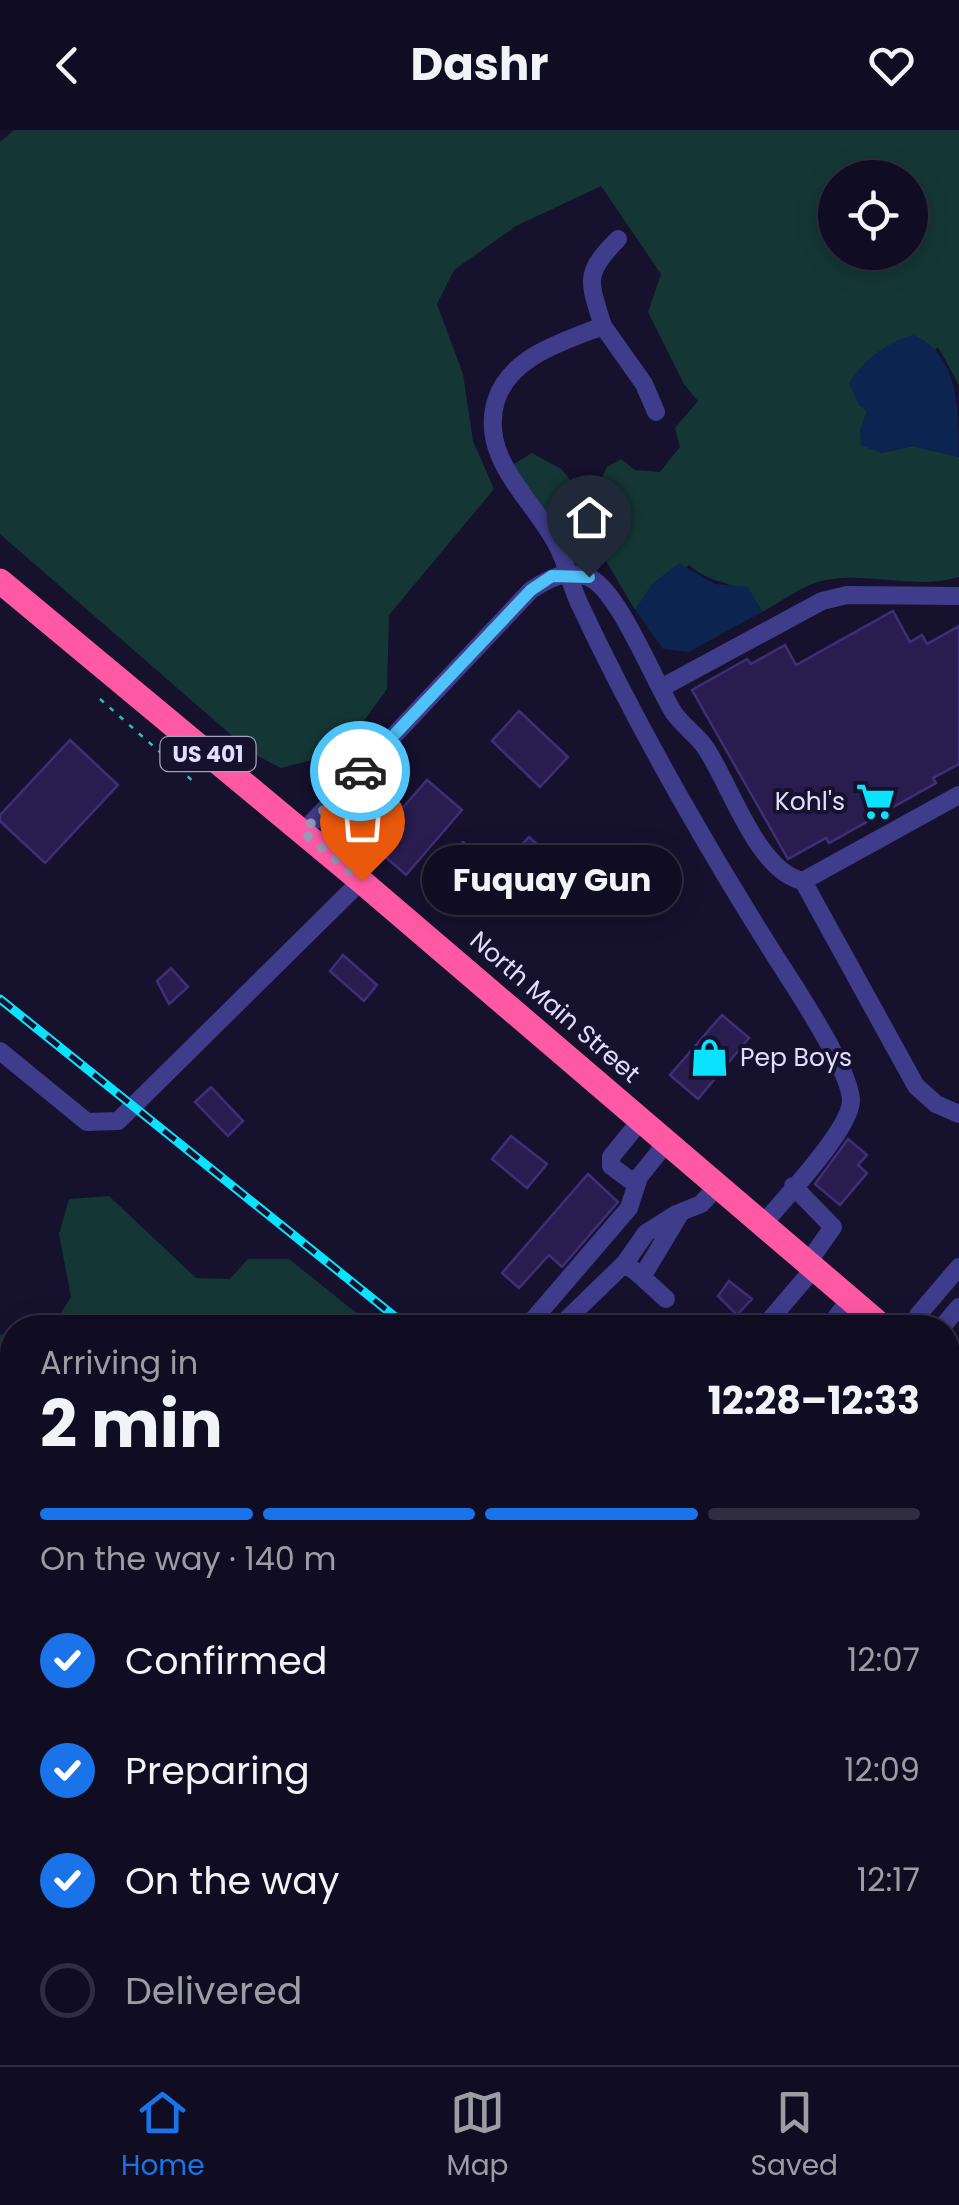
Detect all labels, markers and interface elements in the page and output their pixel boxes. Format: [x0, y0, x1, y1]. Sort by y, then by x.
text: Dashr [411, 33, 548, 96]
icon: back [40, 38, 95, 93]
icon: heart [864, 38, 919, 93]
map controls [818, 160, 928, 270]
button: locate [818, 160, 928, 270]
pin [547, 475, 632, 578]
icon: home [562, 490, 617, 545]
courier [310, 721, 410, 821]
road number: US 401 [160, 737, 256, 771]
icon: car [333, 744, 388, 799]
pin [320, 779, 405, 882]
supermarket icon: Kohl's [854, 780, 896, 822]
place label: Kohl's [775, 784, 845, 819]
icon: bag [335, 794, 390, 849]
callout: Fuquay Gun [422, 846, 682, 916]
text: Fuquay Gun [453, 857, 651, 902]
street label: North Main Street [462, 923, 648, 1091]
shop icon: Pep Boys [689, 1036, 731, 1078]
place label: Pep Boys [740, 1040, 852, 1075]
text: Arriving in [40, 1340, 198, 1385]
text: 12:28–12:33 [708, 1374, 920, 1427]
text: 2 min [40, 1379, 223, 1470]
text: On the way · 140 m [40, 1536, 336, 1581]
icon: check [40, 1633, 95, 1688]
text: Confirmed [125, 1634, 327, 1687]
text: 12:07 [847, 1637, 920, 1682]
icon: check [40, 1743, 95, 1798]
text: Preparing [125, 1744, 310, 1797]
text: 12:09 [844, 1747, 920, 1792]
icon: check [40, 1853, 95, 1908]
text: On the way [125, 1854, 339, 1907]
text: 12:17 [857, 1857, 920, 1902]
text: Delivered [125, 1964, 302, 2017]
tab: Home [121, 2085, 205, 2187]
tab: Map [447, 2085, 509, 2187]
tab: Saved [751, 2085, 838, 2187]

